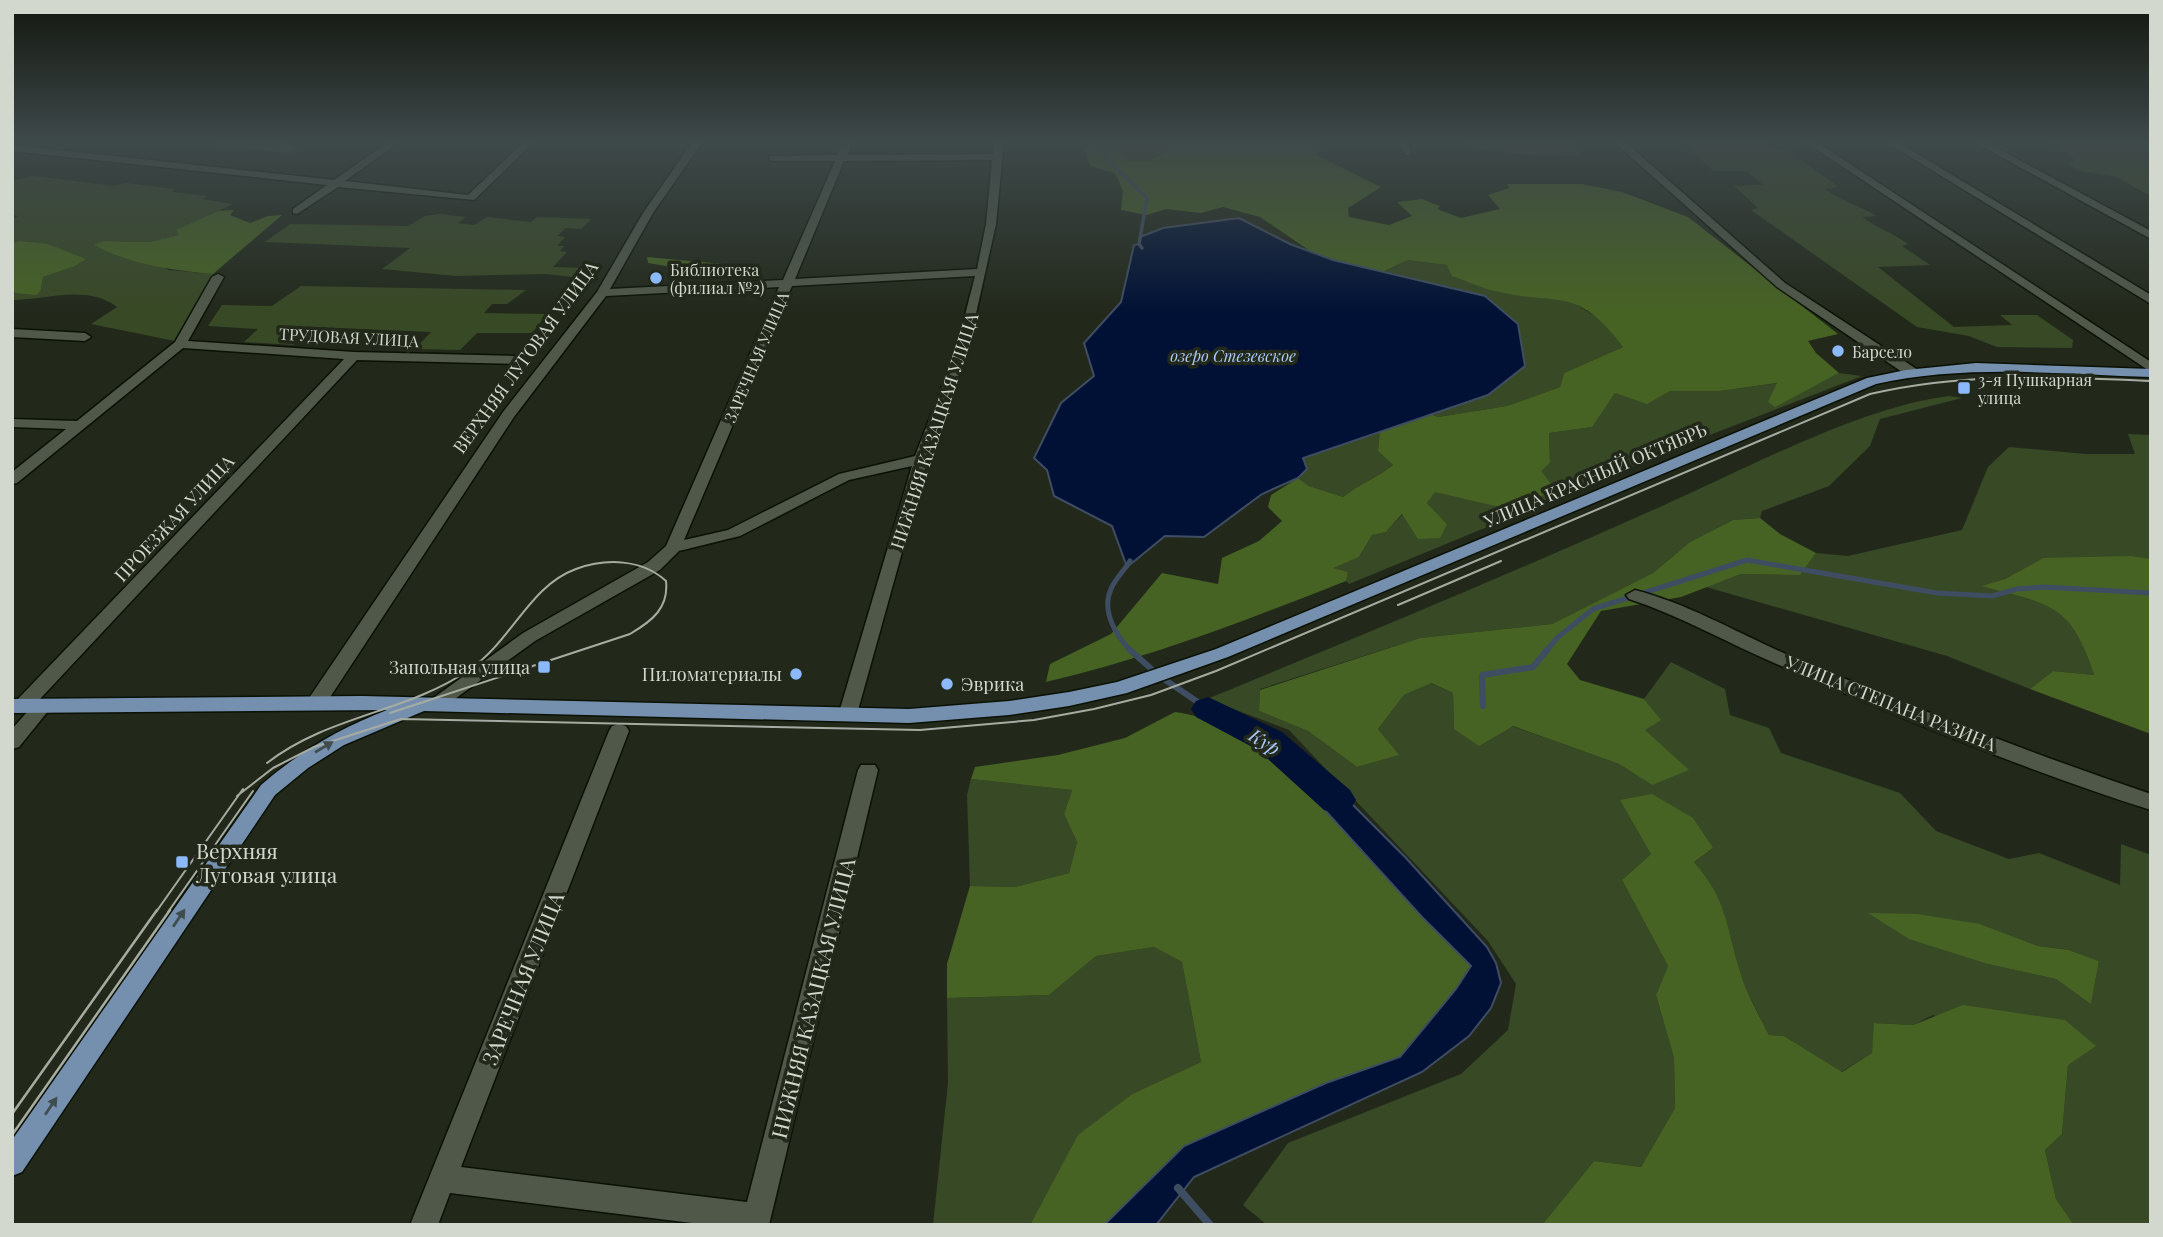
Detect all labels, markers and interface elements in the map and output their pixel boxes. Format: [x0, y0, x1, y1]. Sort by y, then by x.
street label: ВЕРХНЯЯ ЛУГОВАЯ УЛИЦА [447, 255, 603, 458]
place label: Библиотека (филиал №2) [670, 259, 764, 298]
marker: Библиотека (филиал №2) [648, 270, 664, 286]
street label: ЗАРЕЧНАЯ УЛИЦА [719, 288, 793, 426]
street label: НИЖНЯЯ КАЗАЦКАЯ УЛИЦА [884, 309, 984, 552]
street label: ТРУДОВАЯ УЛИЦА [279, 323, 420, 351]
place label: Барсело [1852, 341, 1912, 362]
marker: Барсело [1830, 343, 1846, 359]
water label: озеро Стезевское [1170, 345, 1296, 366]
place label: 3-я Пушкарная улица [1977, 369, 2092, 408]
marker: 3-я Пушкарная улица [1956, 380, 1972, 396]
street label: УЛИЦА КРАСНЫЙ ОКТЯБРЬ [1479, 417, 1710, 533]
street label: ПРОЕЗЖАЯ УЛИЦА [109, 449, 240, 587]
street label: УЛИЦА СТЕПАНА РАЗИНА [1781, 649, 2001, 757]
place label: Запольная улица [389, 655, 530, 679]
marker: Запольная улица [536, 659, 552, 675]
place label: Пиломатериалы [642, 662, 782, 686]
marker: Пиломатериалы [788, 666, 804, 682]
place label: Эврика [961, 672, 1024, 696]
marker: Эврика [939, 676, 955, 692]
water label: Кур [1244, 721, 1285, 761]
one-way arrow [315, 741, 334, 753]
place label: Верхняя Луговая улица [195, 836, 338, 888]
marker: Верхняя Луговая улица [174, 854, 190, 870]
street label: НИЖНЯЯ КАЗАЦКАЯ УЛИЦА [764, 854, 861, 1141]
street label: ЗАРЕЧНАЯ УЛИЦА [475, 887, 570, 1069]
one-way arrow [172, 908, 185, 928]
one-way arrow [44, 1097, 57, 1116]

